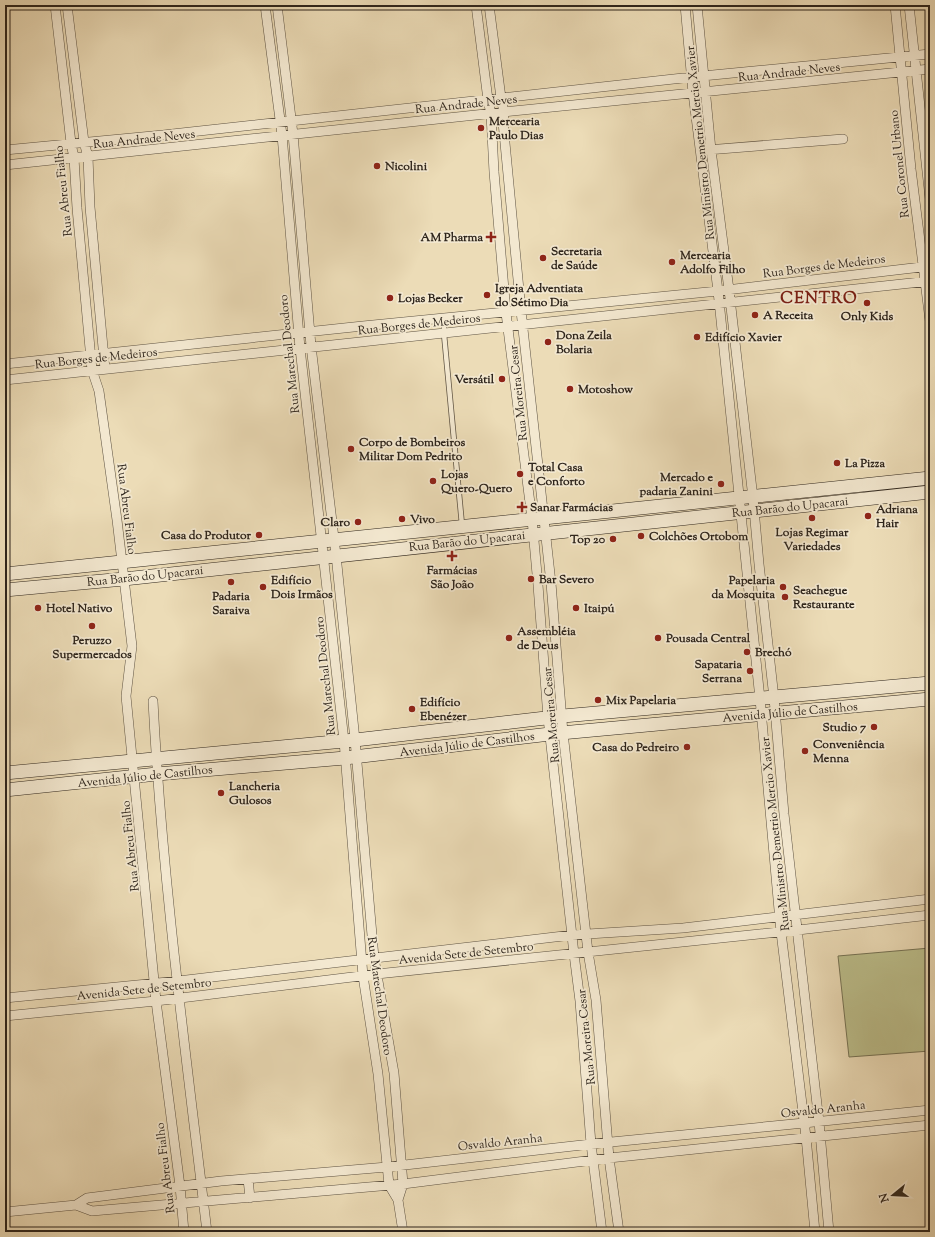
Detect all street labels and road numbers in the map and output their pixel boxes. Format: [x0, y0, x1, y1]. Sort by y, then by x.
street label: Rua Ministro Demetrio Mercio Xavier [682, 44, 720, 241]
street label: Rua Andrade Neves [737, 59, 841, 87]
street label: Rua Andrade Neves [414, 91, 518, 119]
street label: Rua Coronel Urbano [885, 109, 915, 219]
street label: Rua Andrade Neves [92, 126, 196, 154]
street label: Rua Abreu Fialho [50, 144, 78, 237]
street label: Rua Borges de Medeiros [762, 251, 887, 283]
street label: Rua Marechal Deodoro [275, 293, 305, 414]
street label: Rua Borges de Medeiros [357, 310, 482, 340]
street label: Rua Borges de Medeiros [34, 344, 159, 374]
street label: Rua Moreira Cesar [505, 344, 533, 442]
street label: Rua Abreu Fialho [112, 463, 141, 556]
street label: Rua Barão do Upacarai [731, 493, 850, 523]
street label: Rua Barão do Upacarai [408, 527, 527, 557]
street label: Rua Barão do Upacarai [86, 562, 205, 592]
street label: Rua Marechal Deodoro [311, 615, 341, 736]
street label: Rua Moreira Cesar [539, 666, 565, 764]
street label: Avenida Júlio de Castilhos [722, 698, 859, 728]
street label: Avenida Júlio de Castilhos [399, 728, 536, 762]
street label: Rua Ministro Demetrio Mercio Xavier [757, 735, 795, 932]
street label: Avenida Júlio de Castilhos [77, 761, 214, 793]
street label: Rua Abreu Fialho [117, 799, 145, 892]
street label: Rua Marechal Deodoro [362, 936, 396, 1057]
street label: Avenida Sete de Setembro [398, 938, 535, 970]
street label: Avenida Sete de Setembro [76, 974, 213, 1006]
street label: Rua Moreira Cesar [573, 988, 601, 1086]
street label: Osvaldo Aranha [780, 1097, 867, 1123]
street label: Rua Abreu Fialho [151, 1121, 180, 1214]
street label: Osvaldo Aranha [457, 1130, 544, 1156]

